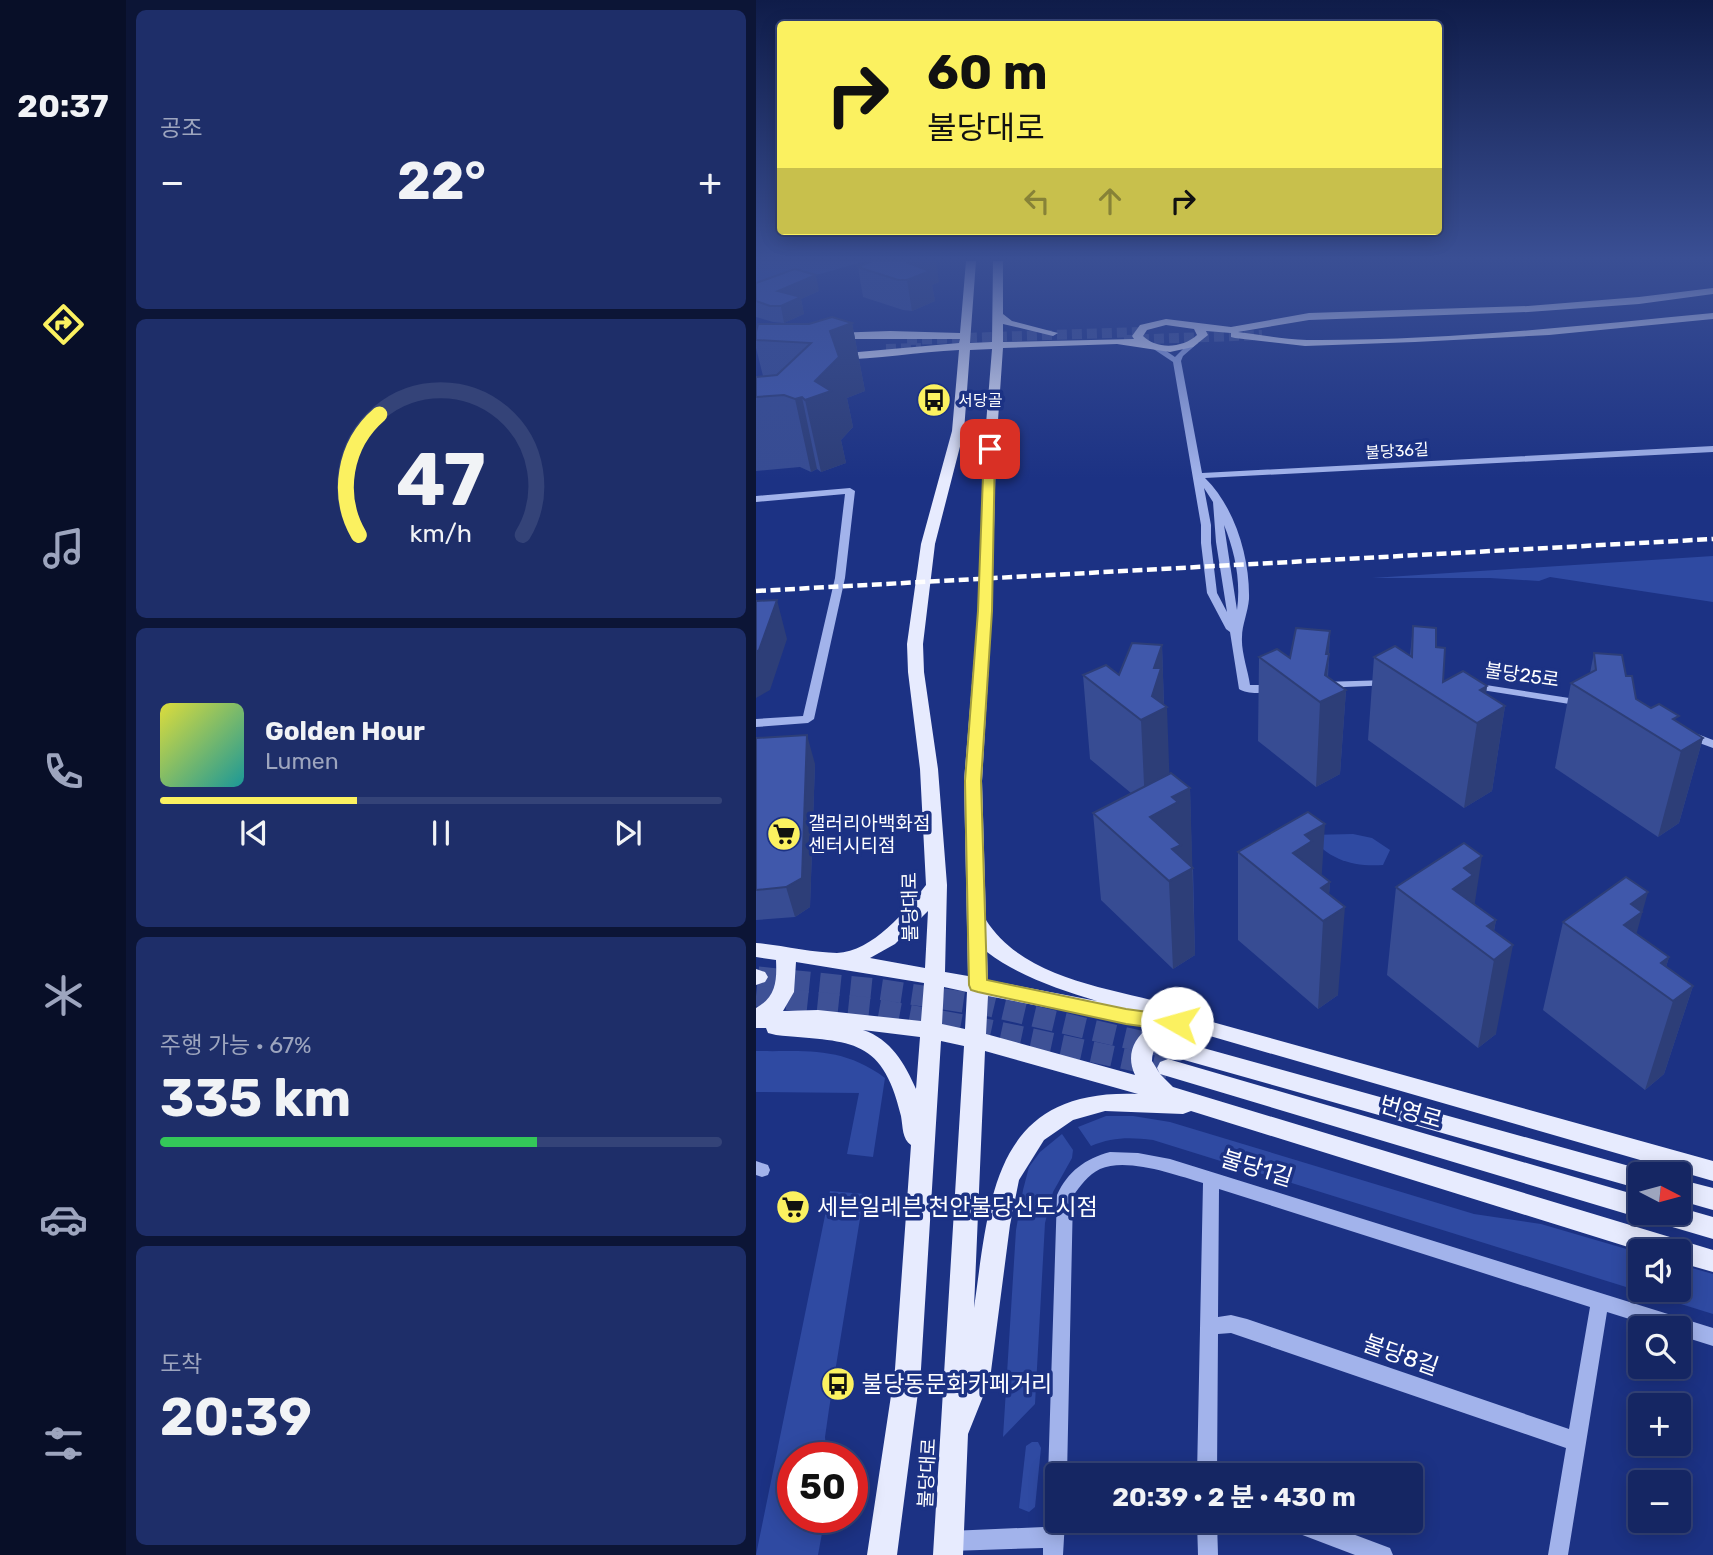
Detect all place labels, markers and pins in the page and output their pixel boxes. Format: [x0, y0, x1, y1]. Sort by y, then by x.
bus stop icon: 서당골 [915, 381, 953, 419]
place label: 서당골 [958, 391, 1002, 410]
pin [960, 419, 1020, 479]
place label: 갤러리아백화점 센터시티점 [808, 812, 930, 857]
supermarket icon: 갤러리아백화점 센터시티점 [765, 815, 803, 853]
supermarket icon: 세븐일레븐 천안불당신도시점 [774, 1188, 812, 1226]
place label: 세븐일레븐 천안불당신도시점 [817, 1193, 1098, 1221]
bus stop icon: 불당동문화카페거리 [819, 1365, 857, 1403]
place label: 불당동문화카페거리 [862, 1370, 1052, 1398]

